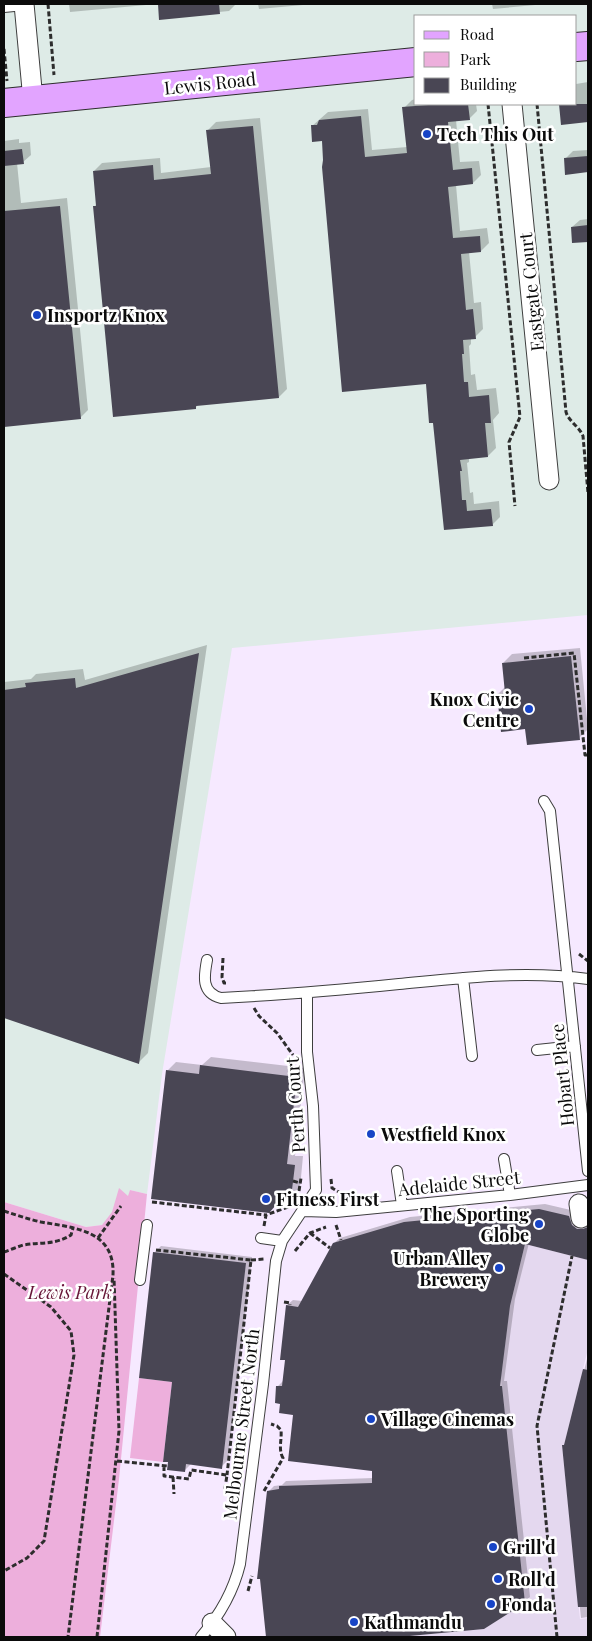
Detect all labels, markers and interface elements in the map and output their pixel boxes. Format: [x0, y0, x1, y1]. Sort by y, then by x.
legend [414, 15, 577, 105]
text: Road [460, 24, 494, 44]
text: Park [460, 49, 492, 69]
street label: Lewis Road [163, 66, 258, 100]
text: Building [460, 74, 517, 94]
place label: Tech This Out [437, 122, 554, 146]
marker: Tech This Out [421, 128, 433, 140]
street label: Eastgate Court [513, 231, 549, 353]
place label: Insportz Knox [47, 303, 165, 327]
marker: Insportz Knox [31, 309, 43, 321]
place label: Knox Civic Centre [430, 687, 519, 732]
marker: Knox Civic Centre [523, 703, 535, 715]
street label: Hobart Place [545, 1022, 579, 1128]
street label: Perth Court [280, 1056, 310, 1154]
place label: Westfield Knox [380, 1122, 506, 1146]
marker: Westfield Knox [365, 1128, 377, 1140]
street label: Adelaide Street [396, 1165, 522, 1201]
place label: Fitness First [276, 1187, 380, 1211]
marker: Fitness First [260, 1193, 272, 1205]
place label: The Sporting Globe [420, 1202, 529, 1247]
marker: The Sporting Globe [533, 1218, 545, 1230]
place label: Urban Alley Brewery [393, 1246, 490, 1291]
marker: Urban Alley Brewery [493, 1262, 505, 1274]
park label: Lewis Park [27, 1280, 112, 1304]
street label: Melbourne Street North [217, 1327, 265, 1521]
place label: Village Cinemas [380, 1407, 514, 1431]
marker: Village Cinemas [365, 1413, 377, 1425]
place label: Grill'd [503, 1535, 556, 1559]
marker: Grill'd [487, 1541, 499, 1553]
place label: Roll'd [508, 1567, 556, 1591]
marker: Roll'd [492, 1573, 504, 1585]
place label: Fonda [501, 1592, 553, 1616]
marker: Fonda [485, 1598, 497, 1610]
place label: Kathmandu [364, 1610, 462, 1634]
marker: Kathmandu [348, 1616, 360, 1628]

